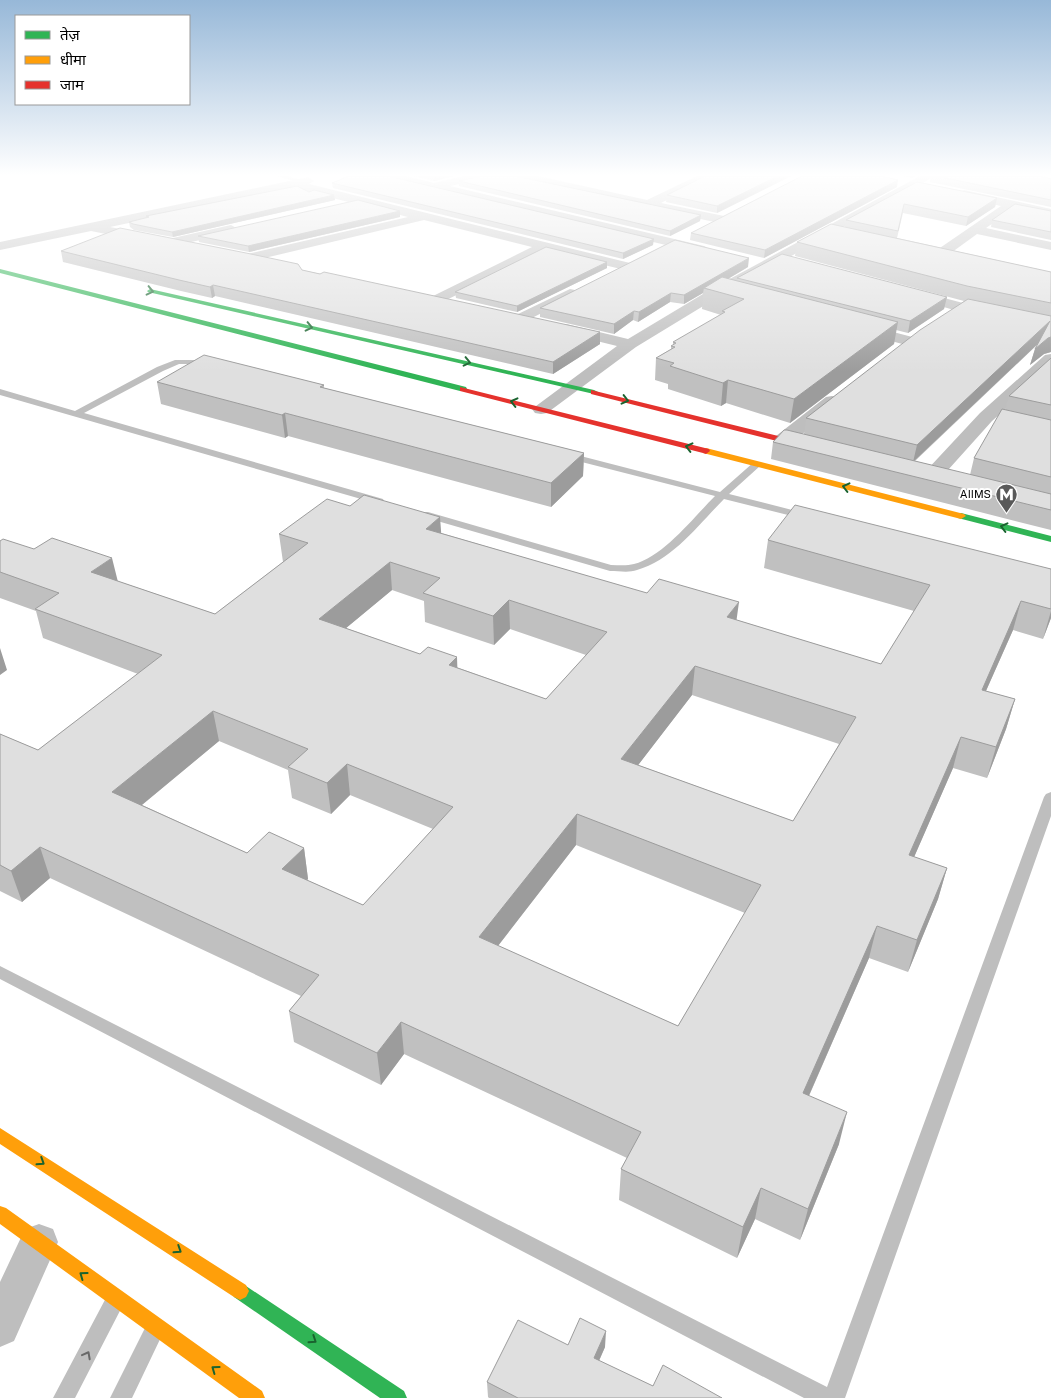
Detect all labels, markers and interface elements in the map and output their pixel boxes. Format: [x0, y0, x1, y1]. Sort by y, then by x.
legend [15, 15, 190, 105]
text: तेज़ [60, 26, 81, 43]
text: धीमा [60, 51, 87, 68]
text: जाम [60, 76, 85, 93]
one-way arrow [146, 285, 155, 296]
one-way arrow [304, 321, 313, 332]
one-way arrow [463, 357, 472, 367]
one-way arrow [621, 394, 630, 405]
one-way arrow [510, 397, 519, 408]
one-way arrow [685, 442, 693, 452]
one-way arrow [843, 482, 851, 492]
metro station icon: AIIMS [995, 482, 1019, 513]
place label: AIIMS [960, 488, 991, 500]
one-way arrow [999, 522, 1008, 533]
one-way arrow [35, 1156, 45, 1165]
one-way arrow [172, 1244, 181, 1253]
one-way arrow [79, 1272, 89, 1281]
one-way arrow [307, 1334, 316, 1343]
one-way arrow [81, 1351, 91, 1360]
one-way arrow [212, 1366, 221, 1376]

